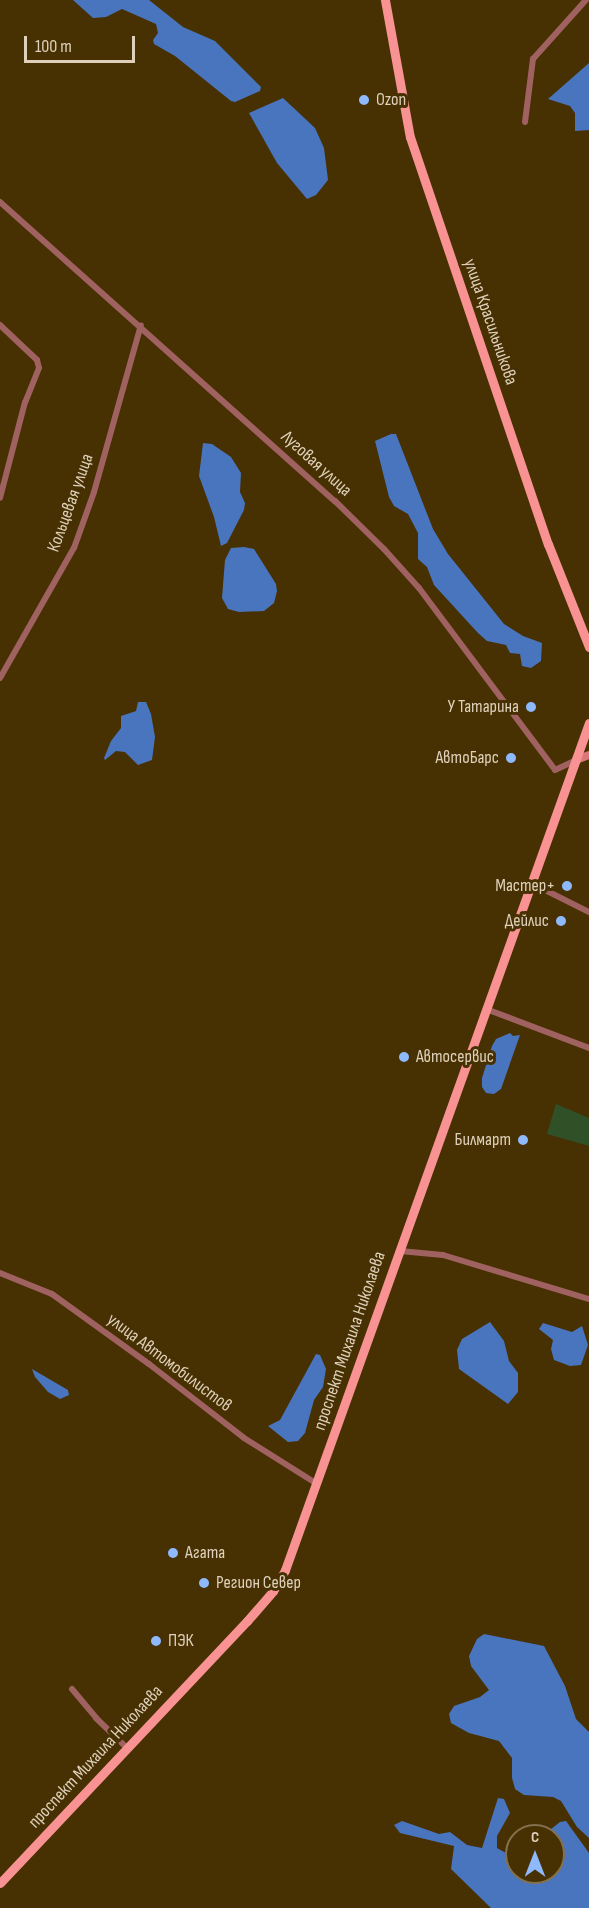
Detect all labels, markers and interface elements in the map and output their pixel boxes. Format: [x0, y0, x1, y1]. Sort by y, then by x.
scale bar [27, 24, 138, 62]
text: 100 m [35, 36, 72, 57]
place label: Ozon [376, 89, 406, 111]
marker: Ozon [357, 93, 371, 107]
street label: улица Красильникова [458, 256, 522, 388]
street label: Луговая улица [276, 427, 356, 501]
street label: Кольцевая улица [43, 451, 99, 555]
place label: У Татарина [448, 696, 519, 718]
marker: У Татарина [524, 700, 538, 714]
place label: АвтоБарс [436, 747, 499, 769]
marker: АвтоБарс [504, 751, 518, 765]
place label: Мастер+ [495, 875, 555, 897]
marker: Мастер+ [560, 879, 574, 893]
place label: Дейлис [505, 910, 549, 932]
marker: Дейлис [554, 914, 568, 928]
place label: Автосервис [416, 1046, 494, 1068]
marker: Автосервис [397, 1050, 411, 1064]
place label: Билмарт [454, 1129, 511, 1151]
marker: Билмарт [516, 1133, 530, 1147]
street label: проспект Михаила Николаева [309, 1249, 391, 1433]
street label: улица Автомобилистов [102, 1309, 236, 1417]
place label: Агата [185, 1542, 225, 1564]
marker: Агата [166, 1546, 180, 1560]
place label: Регион Север [216, 1572, 301, 1594]
marker: Регион Север [197, 1576, 211, 1590]
place label: ПЭК [168, 1630, 194, 1652]
marker: ПЭК [149, 1634, 163, 1648]
street label: проспект Михаила Николаева [24, 1681, 168, 1833]
north arrow [505, 1824, 565, 1884]
text: С [531, 1828, 539, 1847]

